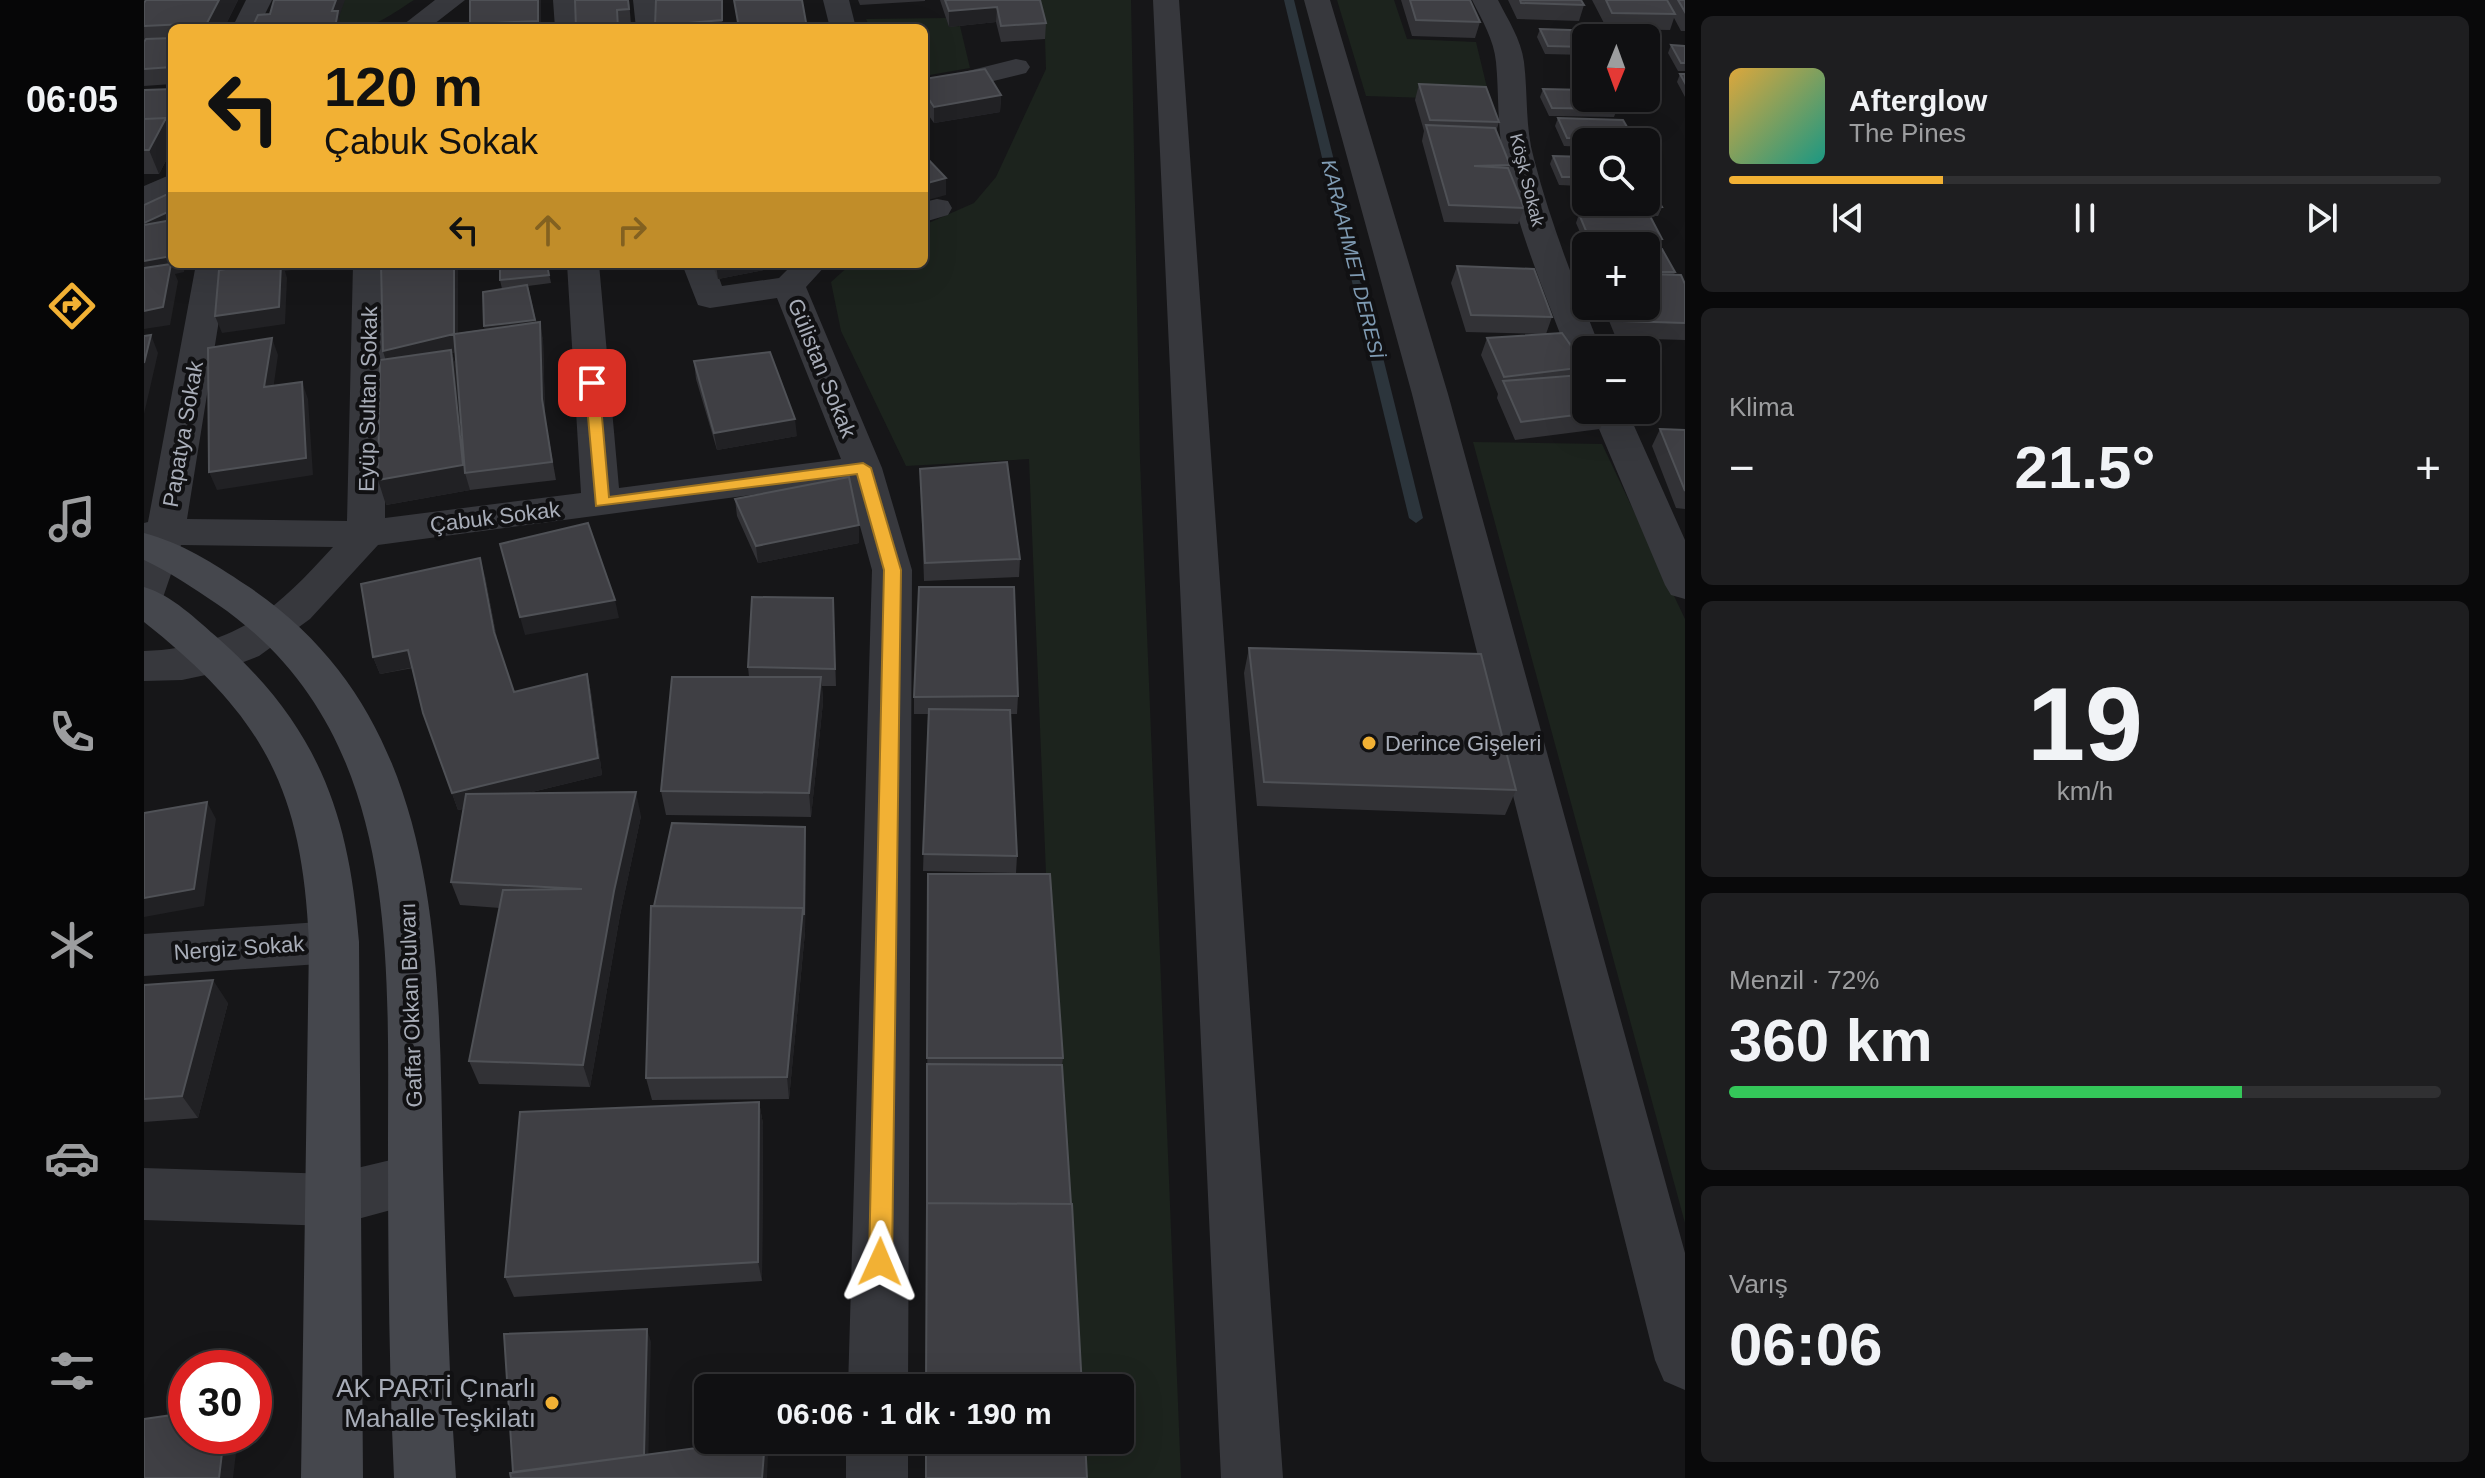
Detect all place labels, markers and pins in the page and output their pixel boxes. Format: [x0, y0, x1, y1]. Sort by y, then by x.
pin [558, 349, 626, 417]
place label: Derince Gişeleri [1385, 731, 1542, 756]
marker: Derince Gişeleri [1360, 734, 1378, 752]
place label: AK PARTİ Çınarlı Mahalle Teşkilatı [336, 1373, 536, 1433]
marker: AK PARTİ Çınarlı Mahalle Teşkilatı [543, 1394, 561, 1412]

